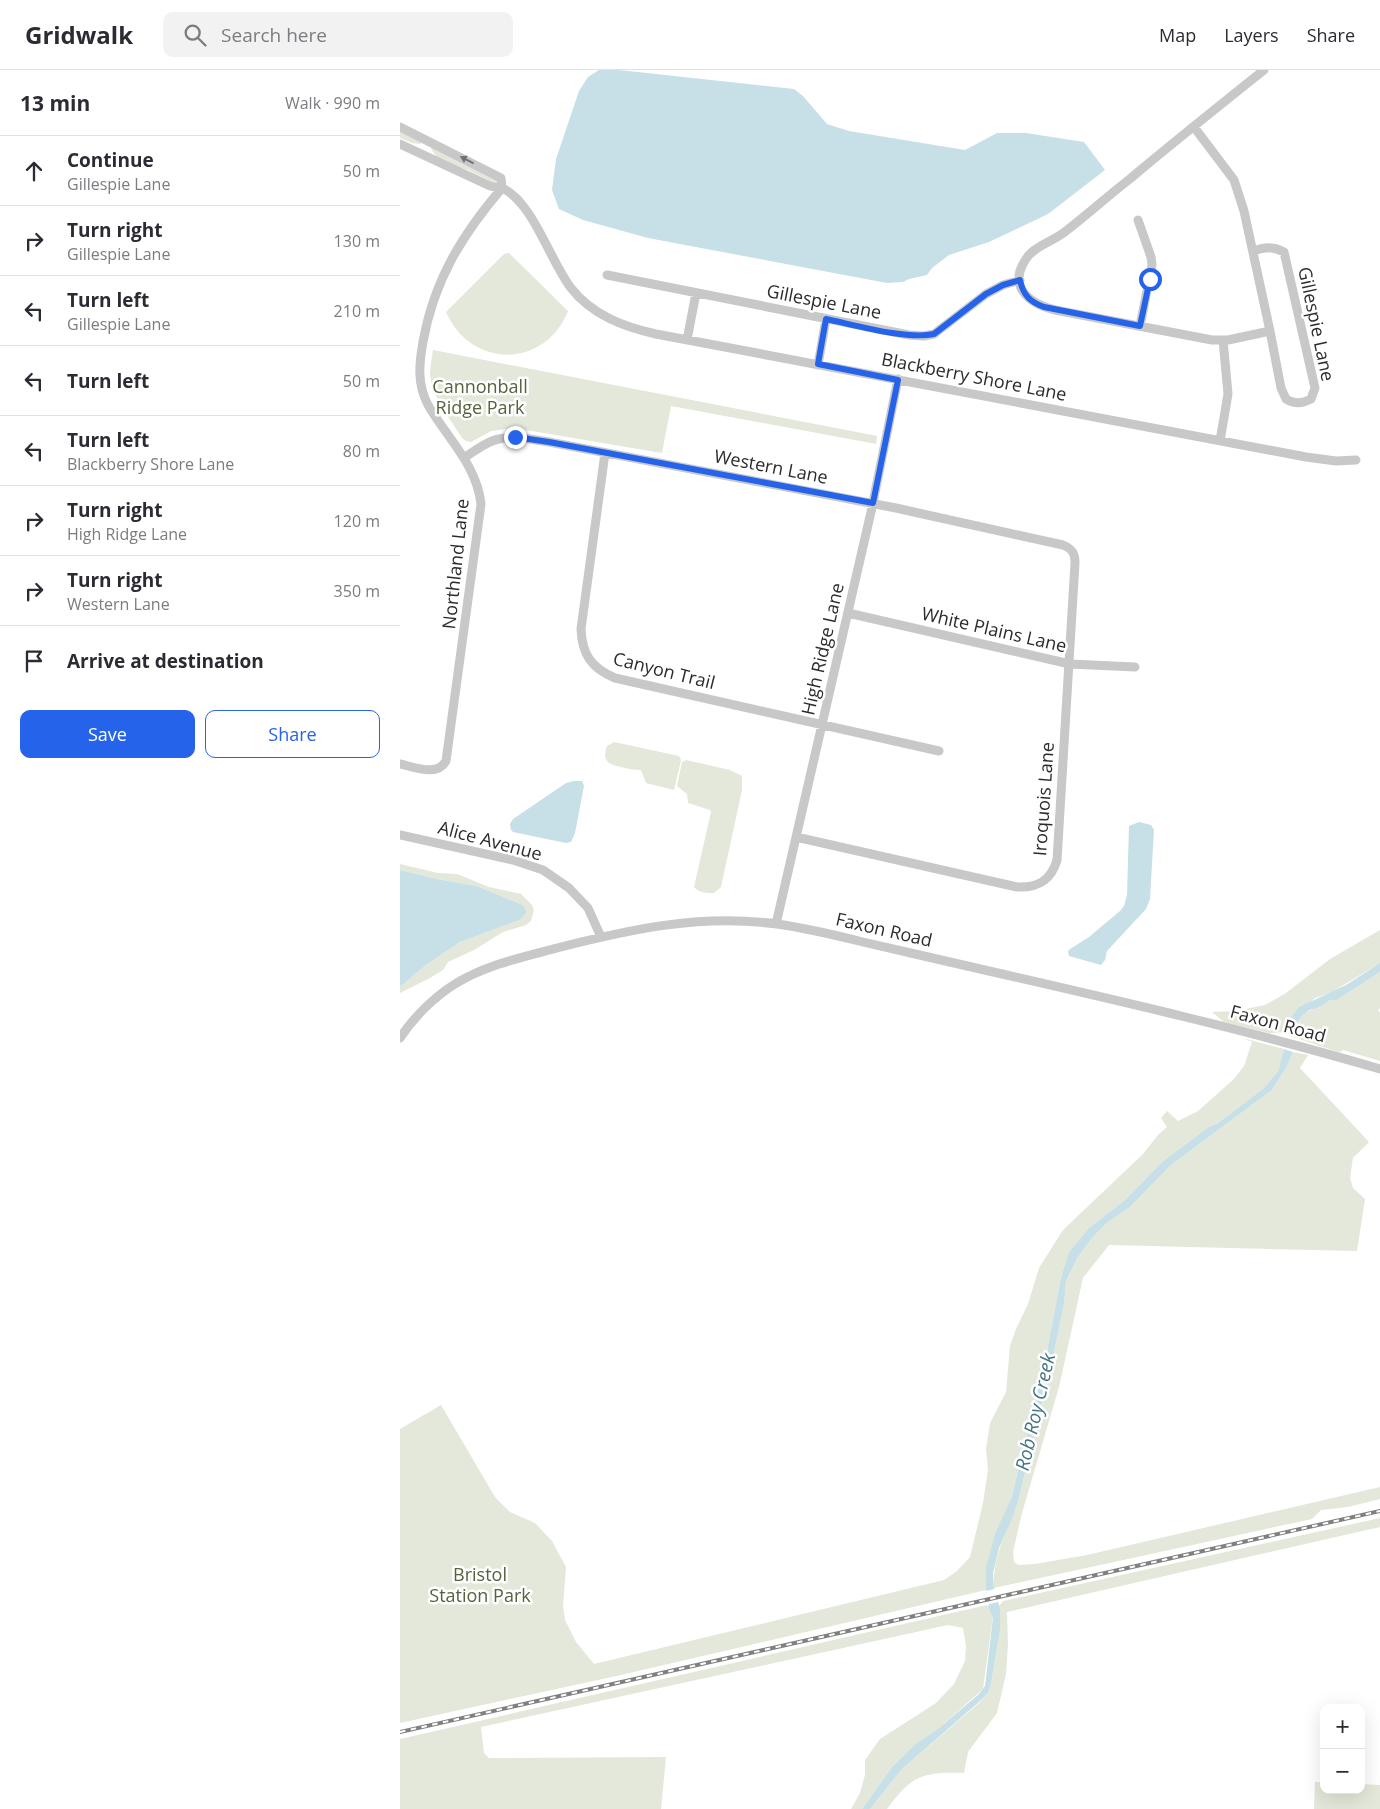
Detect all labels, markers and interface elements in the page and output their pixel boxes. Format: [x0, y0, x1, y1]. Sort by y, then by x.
search box [163, 12, 513, 57]
text: Gridwalk [25, 18, 133, 51]
icon: search [181, 21, 209, 49]
text: Search here [221, 22, 327, 48]
text: Map [1159, 23, 1196, 47]
text: Layers [1224, 23, 1279, 47]
text: Share [1307, 23, 1355, 47]
text: 13 min [20, 89, 90, 117]
text: Walk · 990 m [285, 92, 380, 114]
text: Continue [67, 147, 154, 173]
one-way arrow [460, 156, 474, 164]
icon: ahead [20, 157, 48, 185]
text: 50 m [343, 160, 380, 182]
text: Gillespie Lane [67, 173, 170, 195]
text: Turn right [67, 217, 162, 243]
icon: right [20, 227, 48, 255]
text: 130 m [334, 230, 380, 252]
text: Gillespie Lane [67, 243, 170, 265]
street label: Gillespie Lane [1293, 264, 1341, 383]
route start [1139, 268, 1162, 291]
street label: Gillespie Lane [765, 278, 884, 324]
text: Turn left [67, 287, 149, 313]
icon: left [20, 297, 48, 325]
text: 210 m [334, 300, 380, 322]
text: Gillespie Lane [67, 313, 170, 335]
street label: Blackberry Shore Lane [880, 346, 1069, 406]
icon: left [20, 367, 48, 395]
text: Turn left [67, 368, 149, 394]
text: 50 m [343, 370, 380, 392]
park label: Cannonball Ridge Park [432, 374, 528, 419]
route end [504, 426, 527, 449]
text: Turn left [67, 427, 149, 453]
icon: left [20, 437, 48, 465]
text: 80 m [343, 440, 380, 462]
street label: Western Lane [712, 443, 830, 489]
text: Blackberry Shore Lane [67, 453, 234, 475]
text: Turn right [67, 497, 162, 523]
street label: Northland Lane [436, 497, 474, 630]
icon: right [20, 507, 48, 535]
text: 120 m [334, 510, 380, 532]
text: High Ridge Lane [67, 523, 187, 545]
text: Turn right [67, 567, 162, 593]
icon: right [20, 577, 48, 605]
text: 350 m [334, 580, 380, 602]
street label: High Ridge Lane [795, 580, 849, 717]
text: Western Lane [67, 593, 170, 615]
street label: White Plains Lane [919, 601, 1069, 657]
street label: Canyon Trail [611, 646, 718, 694]
icon: arrive [20, 647, 48, 675]
text: Arrive at destination [67, 648, 264, 674]
button: Save [20, 710, 195, 758]
button: Share [205, 710, 380, 758]
street label: Iroquois Lane [1027, 741, 1059, 857]
street label: Alice Avenue [436, 815, 545, 865]
street label: Faxon Road [834, 906, 935, 952]
street label: Faxon Road [1228, 999, 1329, 1047]
water label: Rob Roy Creek [1009, 1350, 1061, 1473]
park label: Bristol Station Park [429, 1562, 531, 1607]
map controls [1320, 1704, 1365, 1794]
button: + [1320, 1704, 1365, 1749]
button: − [1320, 1749, 1365, 1794]

